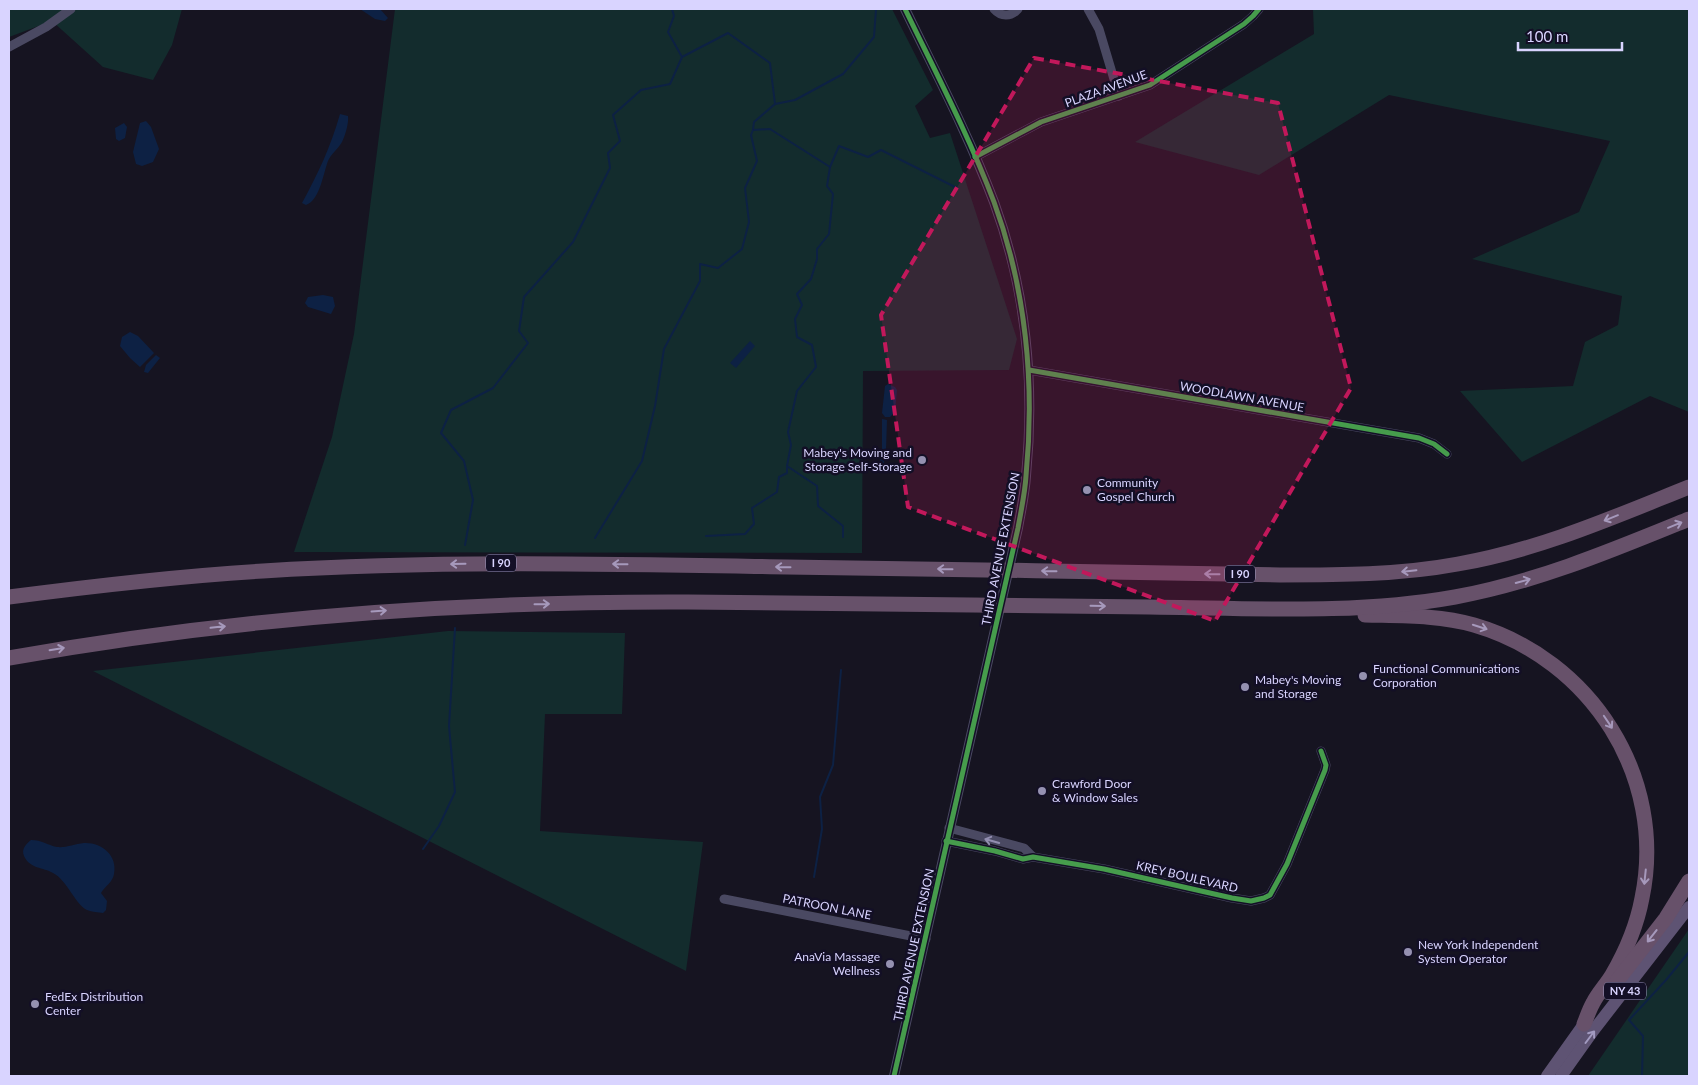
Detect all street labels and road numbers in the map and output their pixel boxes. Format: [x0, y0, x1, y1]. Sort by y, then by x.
street label: PLAZA AVENUE [1063, 67, 1149, 110]
street label: WOODLAWN AVENUE [1179, 378, 1306, 415]
street label: THIRD AVENUE EXTENSION [978, 471, 1023, 627]
road number: I 90 [486, 554, 516, 572]
road number: I 90 [1225, 566, 1255, 582]
street label: KREY BOULEVARD [1135, 858, 1239, 896]
street label: THIRD AVENUE EXTENSION [890, 867, 937, 1023]
street label: PATROON LANE [781, 891, 873, 922]
road number: NY 43 [1604, 982, 1646, 999]

